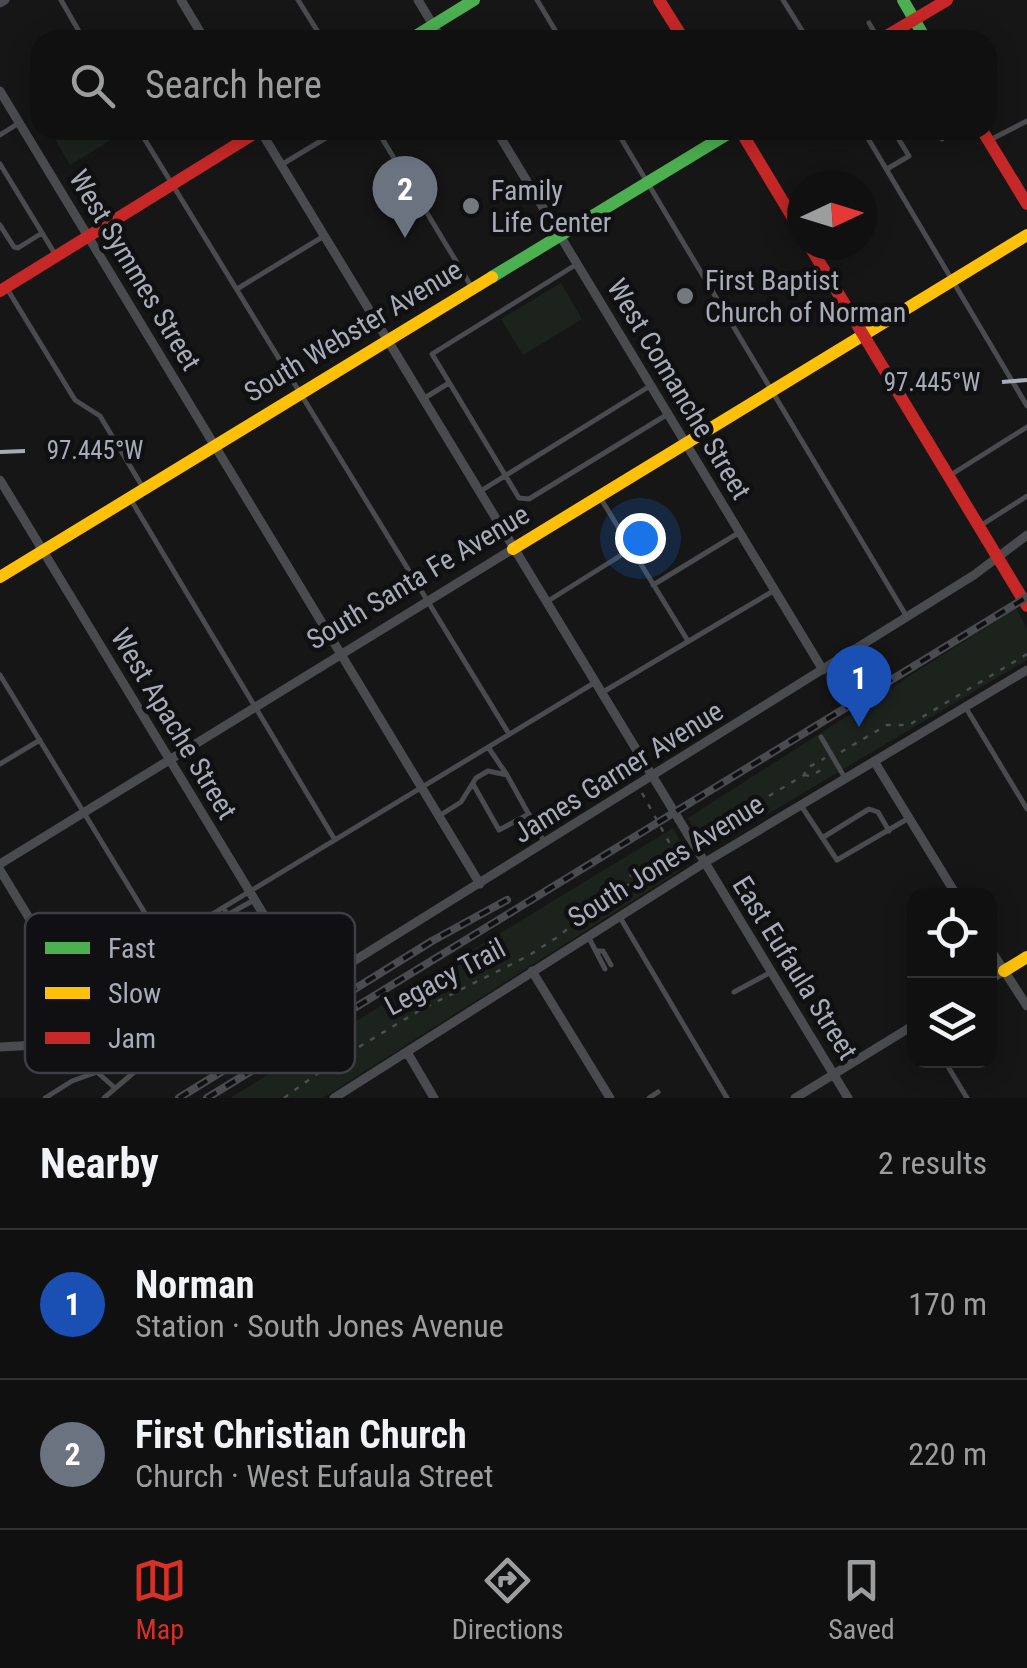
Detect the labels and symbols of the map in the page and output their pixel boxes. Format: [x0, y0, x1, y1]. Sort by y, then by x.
pin: 2 [372, 156, 438, 238]
street label: West Symmes Street [62, 164, 208, 376]
north arrow [787, 170, 877, 260]
place label: Family Life Center [491, 174, 611, 239]
marker: Family Life Center [460, 195, 482, 217]
street label: South Webster Avenue [238, 253, 468, 409]
place label: First Baptist Church of Norman [705, 264, 906, 329]
street label: West Comanche Street [600, 273, 758, 505]
marker: First Baptist Church of Norman [674, 285, 696, 307]
text: 97.445°W [884, 368, 980, 397]
text: 97.445°W [47, 436, 143, 465]
street label: South Santa Fe Avenue [301, 498, 535, 656]
your location [615, 513, 666, 564]
street label: West Apache Street [104, 623, 244, 825]
pin: 1 [826, 644, 892, 727]
street label: James Garner Avenue [507, 694, 729, 850]
street label: South Jones Avenue [562, 788, 770, 934]
street label: East Eufaula Street [725, 870, 865, 1066]
legend [25, 913, 355, 1073]
street label: Legacy Trail [379, 931, 511, 1023]
text: Fast [108, 932, 155, 965]
text: Slow [108, 977, 161, 1010]
text: Jam [108, 1022, 156, 1055]

